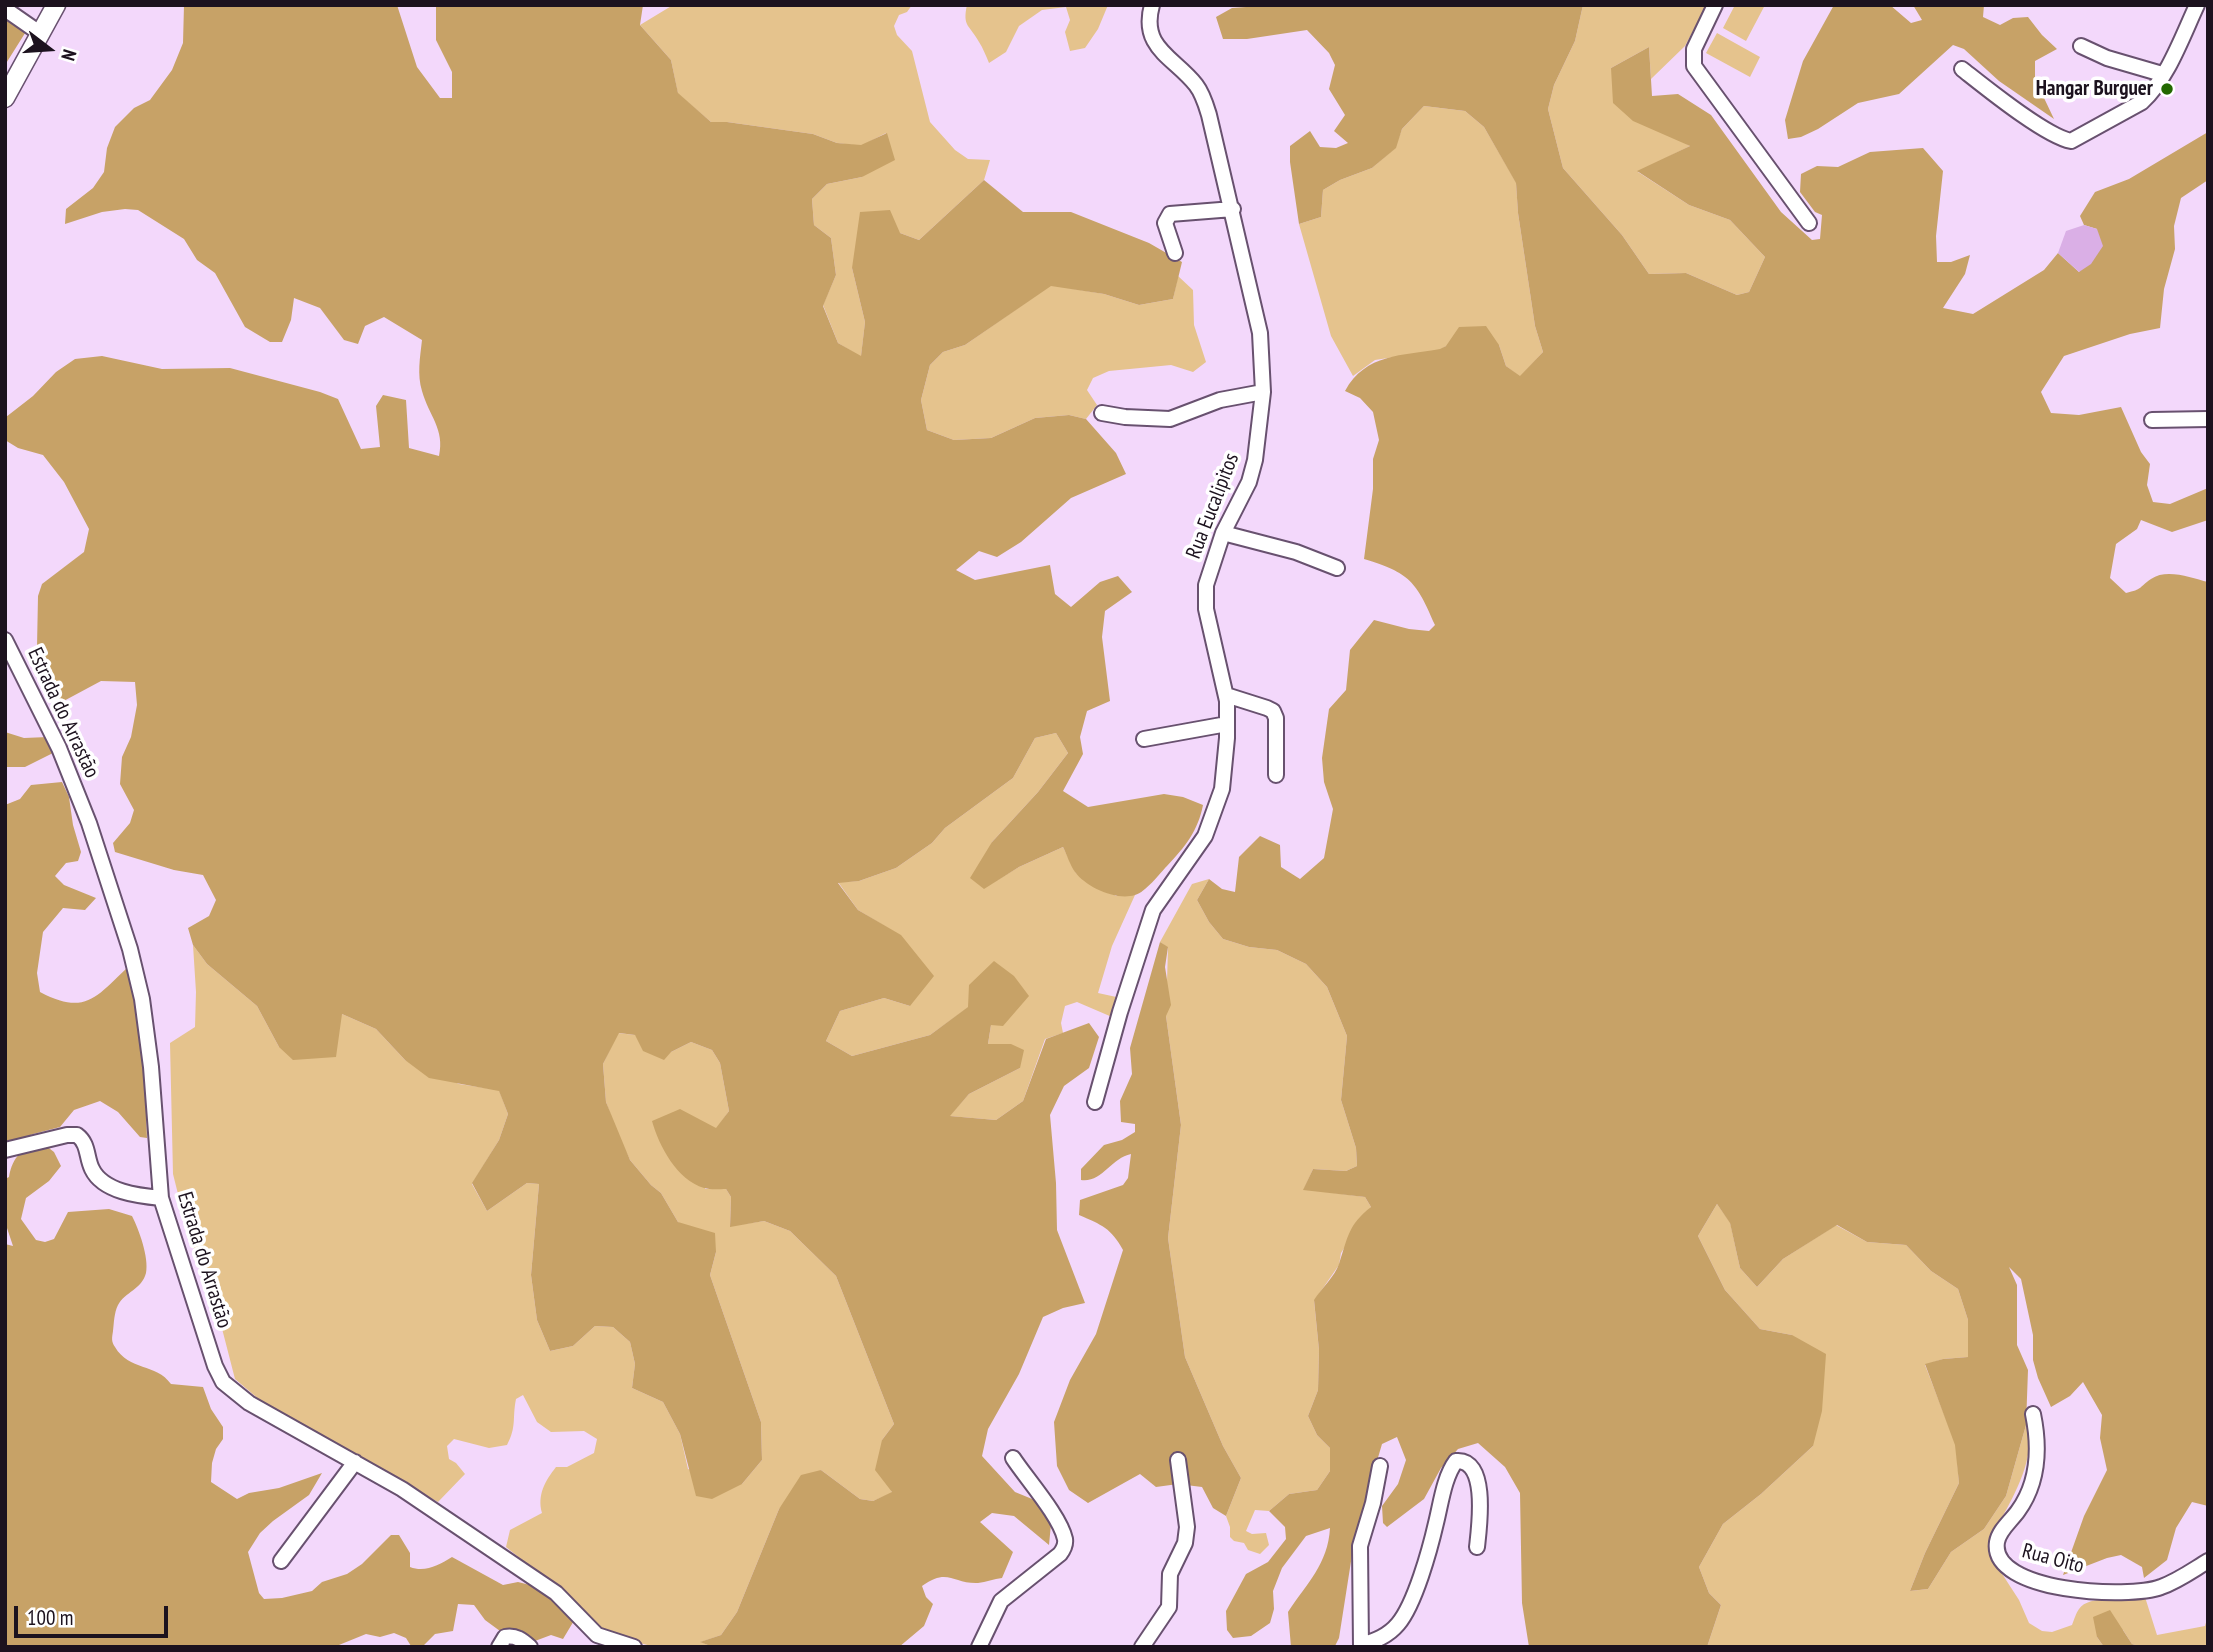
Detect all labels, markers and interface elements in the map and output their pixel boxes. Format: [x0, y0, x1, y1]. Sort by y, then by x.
north arrow [14, 14, 84, 84]
text: N [56, 47, 82, 64]
place label: Hangar Burguer [2036, 76, 2153, 102]
marker: Hangar Burguer [2159, 81, 2175, 97]
street label: Rua Eucalipitos [1181, 450, 1245, 562]
street label: Estrada do Arrastão [22, 644, 104, 782]
street label: Estrada do Arrastão [171, 1189, 237, 1331]
street label: Rua Oito [2019, 1539, 2087, 1579]
scale bar [18, 1592, 172, 1636]
text: 100 m [27, 1604, 73, 1631]

